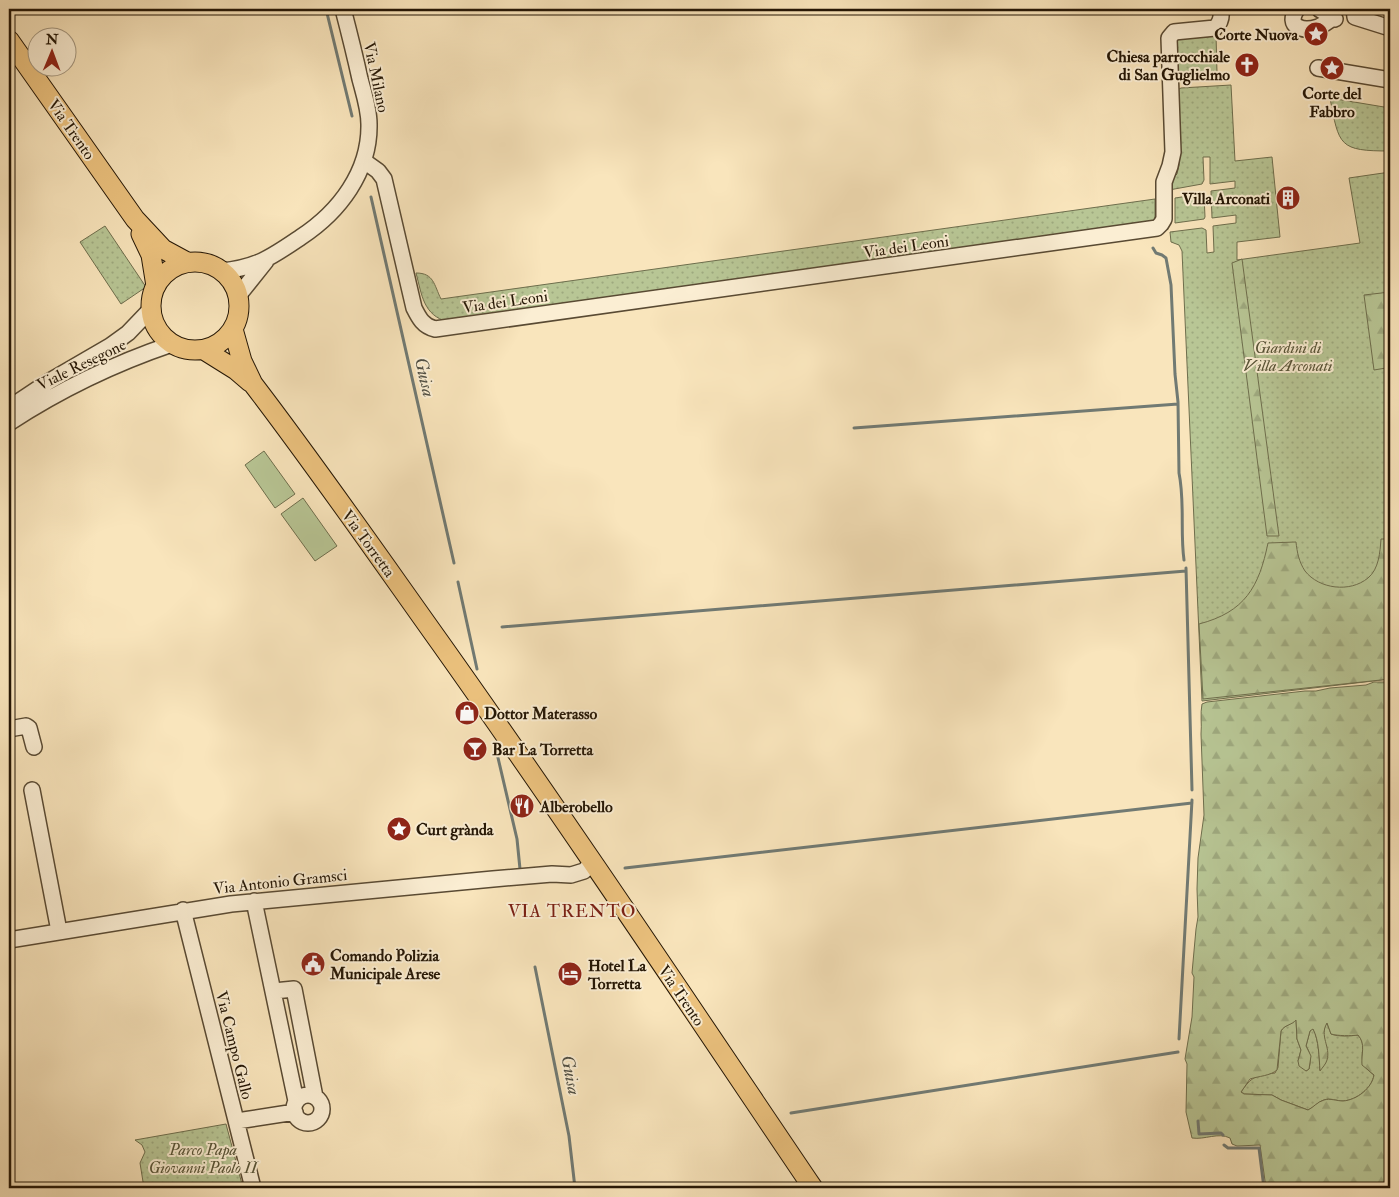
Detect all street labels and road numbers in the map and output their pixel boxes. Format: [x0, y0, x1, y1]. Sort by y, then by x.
street label: Via Milano [359, 40, 393, 115]
street label: Via Trento [43, 95, 99, 164]
street label: Via dei Leoni [862, 231, 950, 263]
street label: Via dei Leoni [461, 286, 549, 318]
street label: Viale Resegone [34, 335, 130, 395]
street label: Via Torretta [337, 506, 400, 582]
street label: Via Antonio Gramsci [212, 865, 348, 899]
street label: Via Trento [654, 961, 709, 1030]
street label: Via Campo Gallo [210, 989, 257, 1102]

